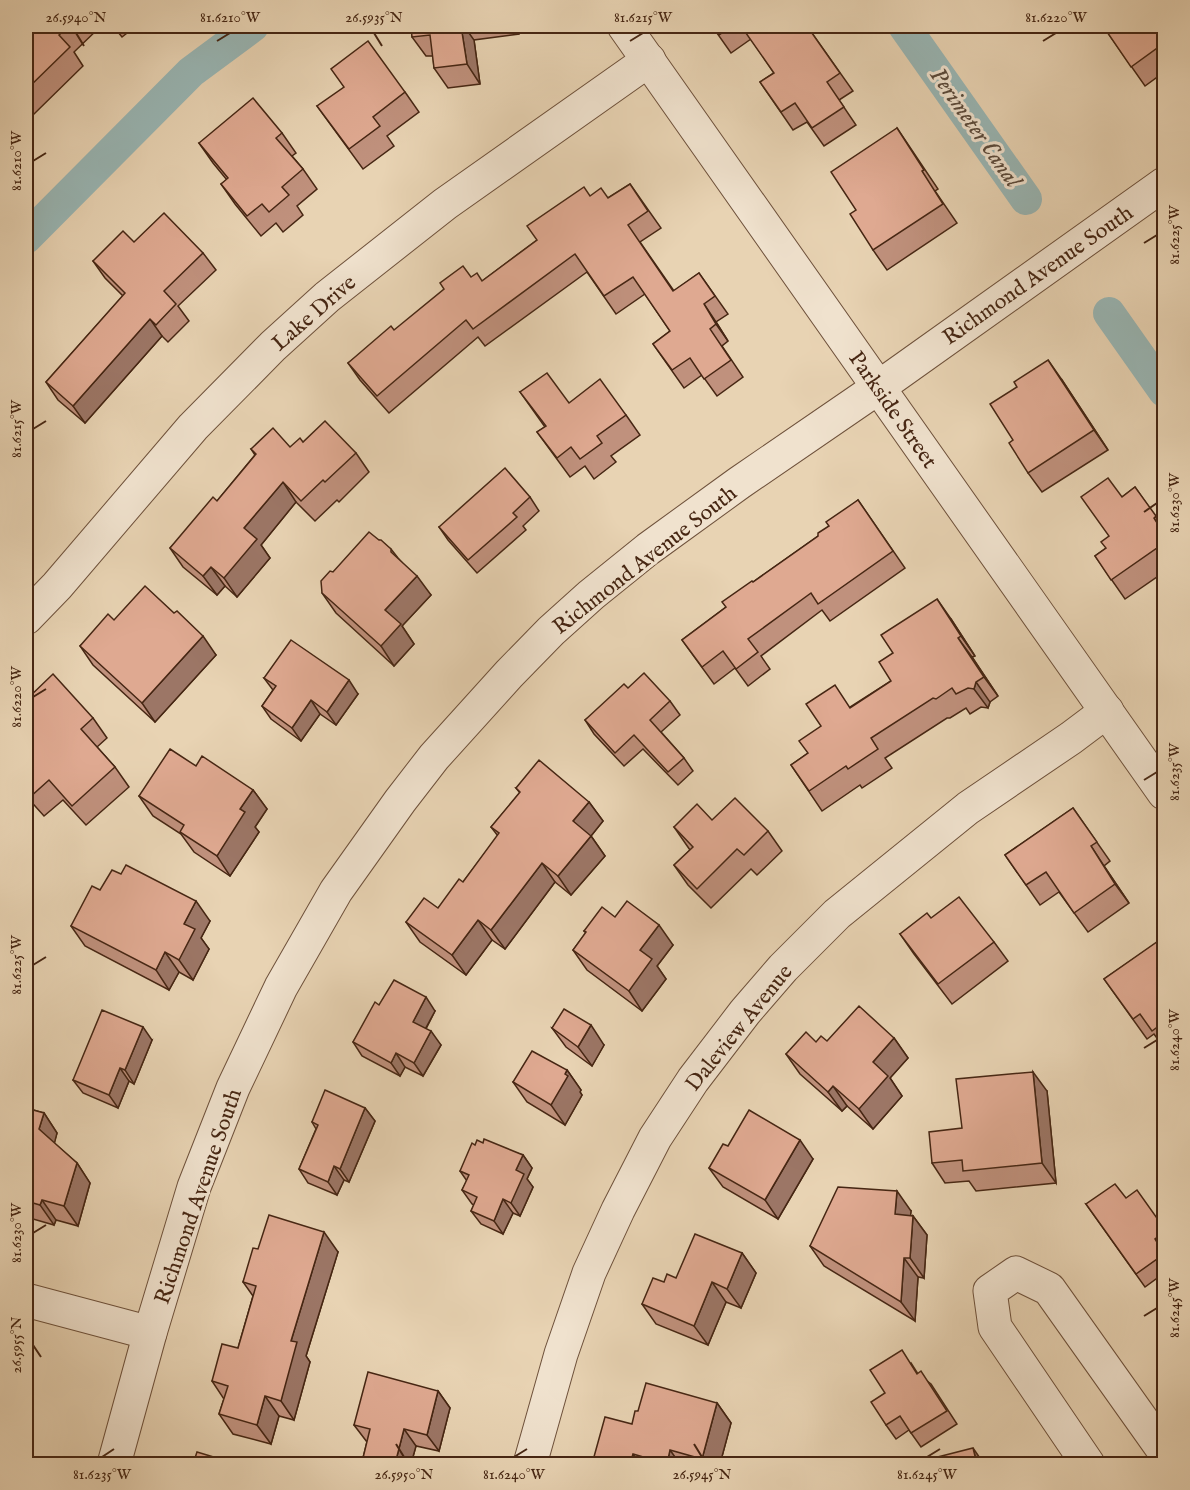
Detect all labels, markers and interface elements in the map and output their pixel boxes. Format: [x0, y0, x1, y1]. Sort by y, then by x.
text: 26.5940°N [46, 8, 106, 27]
text: 81.6210°W [200, 8, 261, 27]
text: 26.5935°N [345, 8, 403, 27]
text: 81.6215°W [614, 8, 673, 27]
text: 81.6220°W [1025, 8, 1087, 27]
water label: Perimeter Canal [922, 62, 1029, 196]
text: 81.6210°W [7, 130, 26, 191]
street label: Richmond Avenue South [937, 199, 1139, 352]
text: 81.6225°W [1165, 205, 1184, 265]
street label: Lake Drive [266, 269, 362, 358]
street label: Parkside Street [842, 346, 943, 475]
text: 81.6215°W [7, 399, 26, 458]
text: 81.6230°W [1165, 472, 1184, 533]
street label: Richmond Avenue South [547, 480, 743, 641]
text: 81.6220°W [7, 666, 26, 728]
text: 81.6235°W [1165, 742, 1184, 801]
text: 81.6225°W [7, 935, 26, 995]
street label: Daleview Avenue [680, 959, 799, 1097]
text: 81.6240°W [1165, 1008, 1184, 1071]
street label: Richmond Avenue South [149, 1085, 249, 1308]
text: 81.6230°W [7, 1202, 26, 1263]
text: 81.6245°W [1165, 1277, 1184, 1338]
text: 26.5955°N [7, 1316, 26, 1374]
text: 81.6235°W [73, 1465, 132, 1484]
text: 26.5950°N [374, 1465, 434, 1484]
text: 81.6240°W [483, 1465, 546, 1484]
text: 26.5945°N [673, 1465, 731, 1484]
text: 81.6245°W [897, 1465, 958, 1484]

